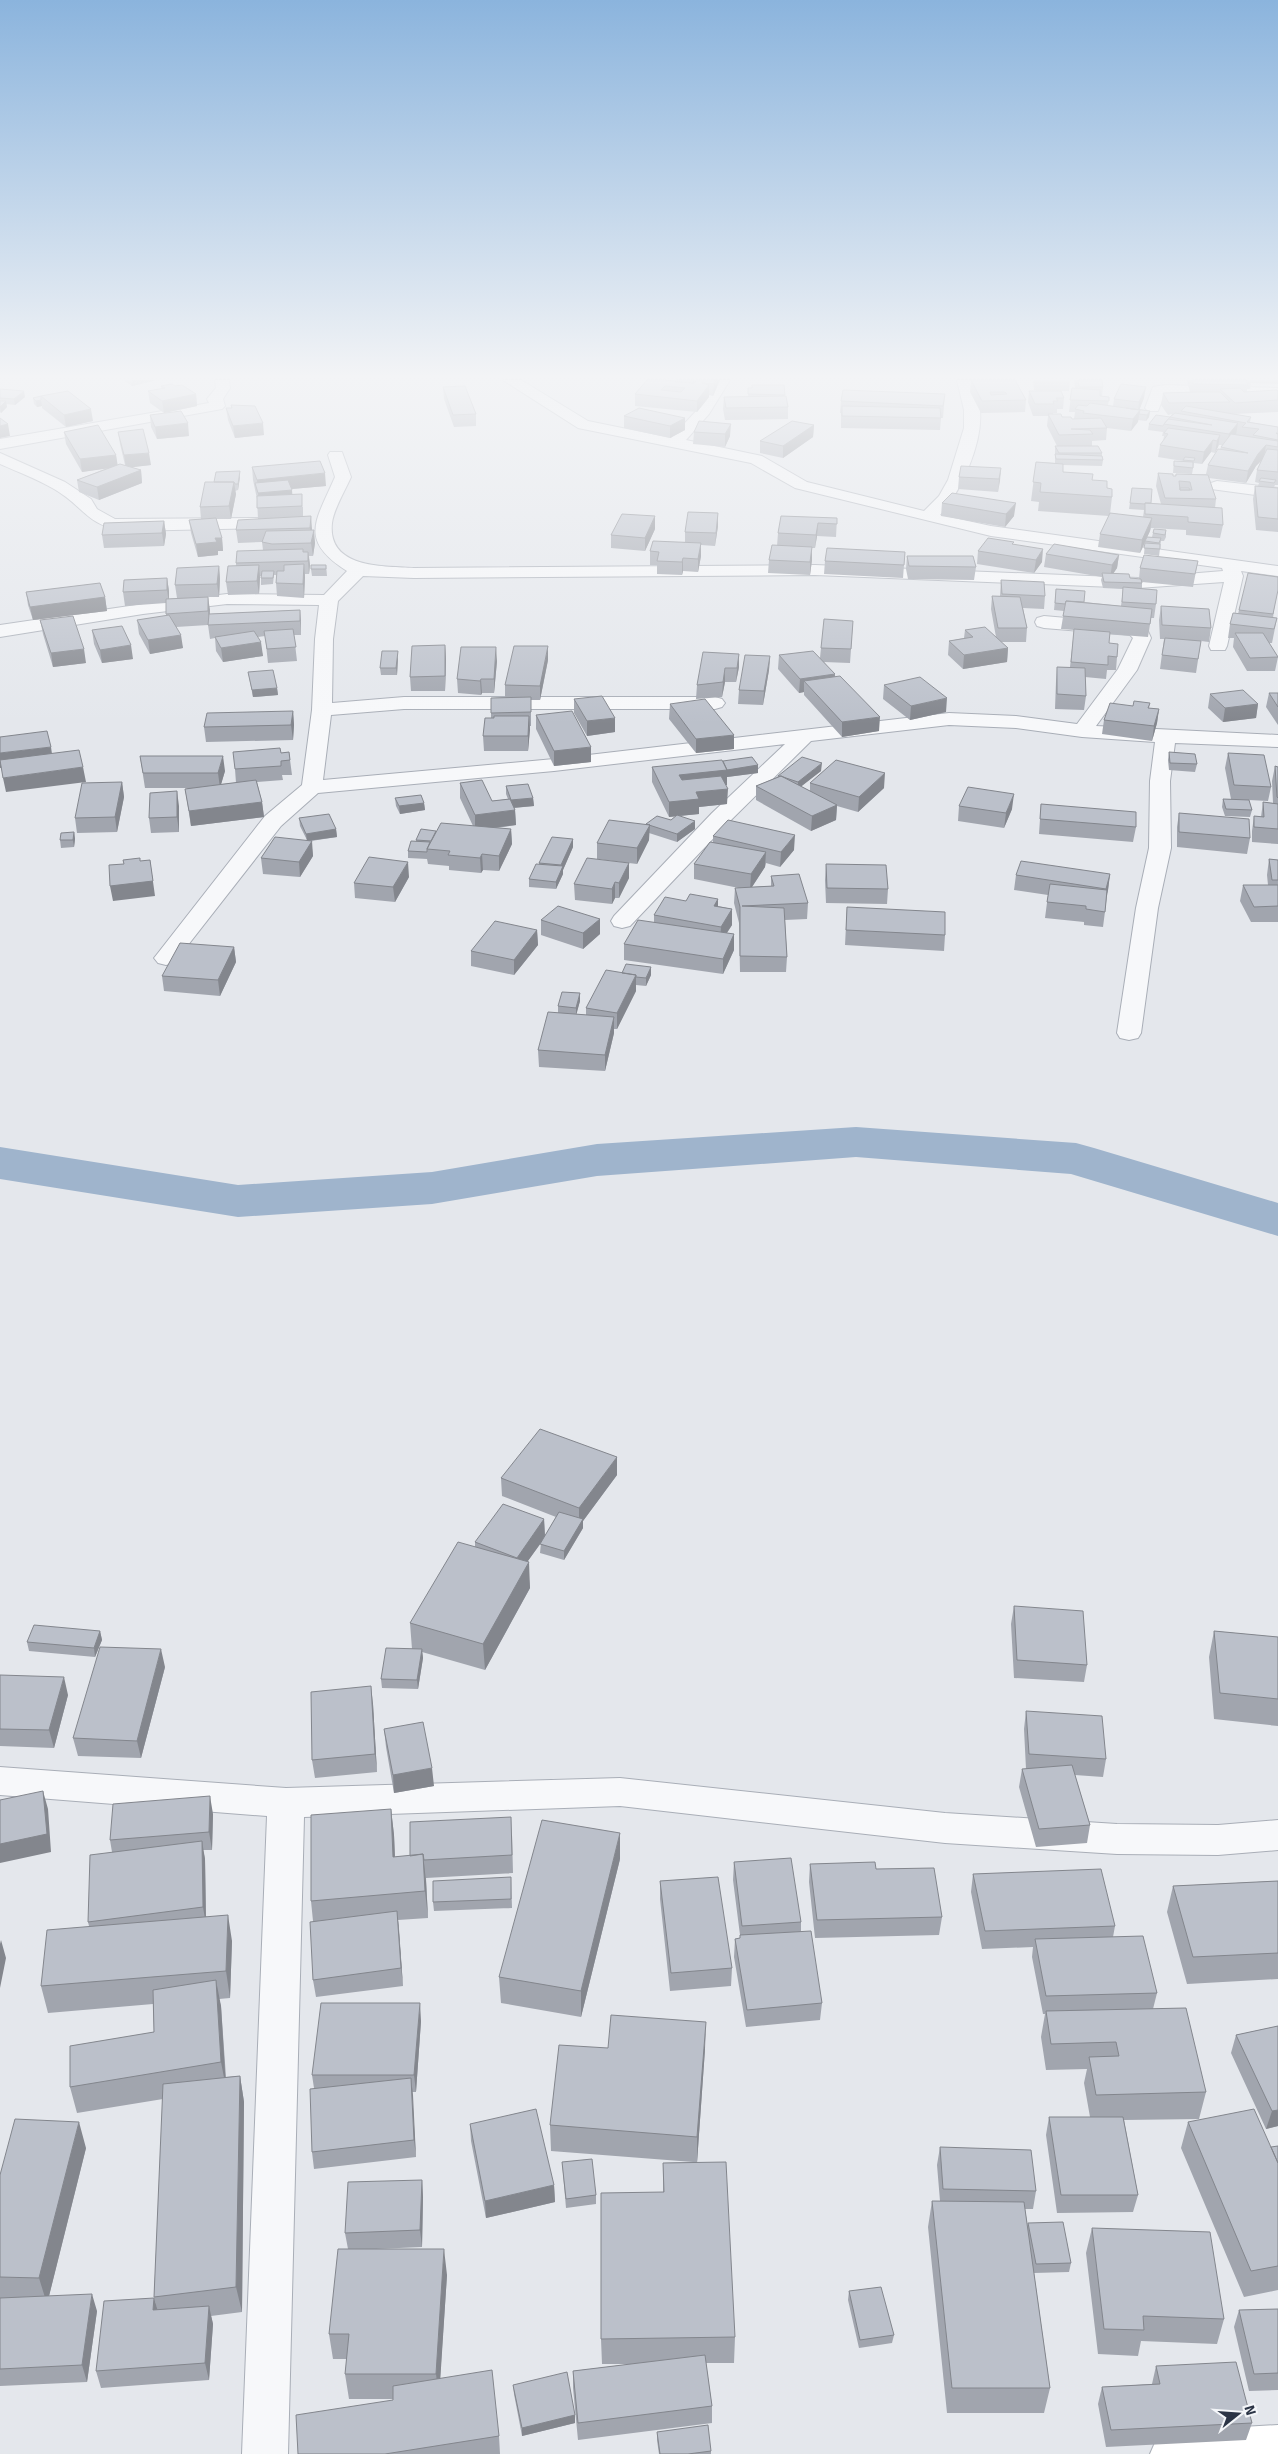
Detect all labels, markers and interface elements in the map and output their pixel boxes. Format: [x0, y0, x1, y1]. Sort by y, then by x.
north arrow [1213, 2389, 1263, 2439]
text: N [1240, 2403, 1260, 2417]

